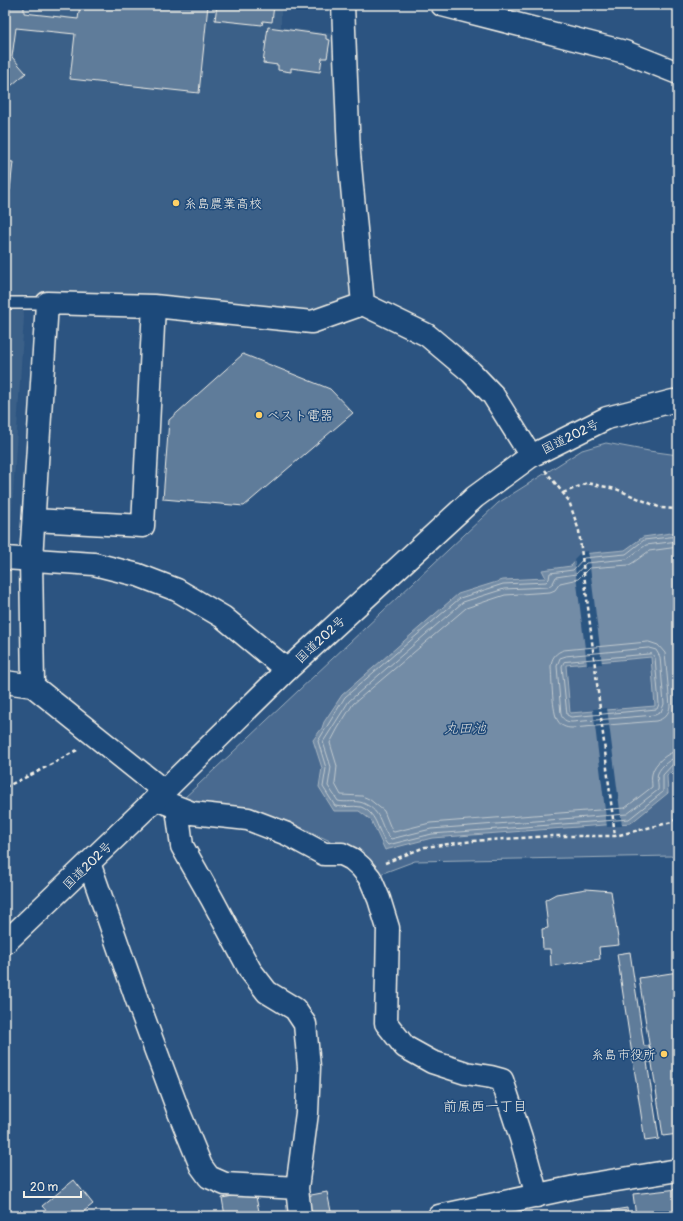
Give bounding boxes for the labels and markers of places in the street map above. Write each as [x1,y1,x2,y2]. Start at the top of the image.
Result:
place label: 糸島農業高校 [184,196,262,212]
marker: 糸島農業高校 [171,198,181,208]
place label: ベスト電器 [267,408,333,424]
marker: ベスト電器 [254,410,264,420]
place label: 糸島市役所 [591,1047,656,1063]
marker: 糸島市役所 [659,1049,669,1059]

